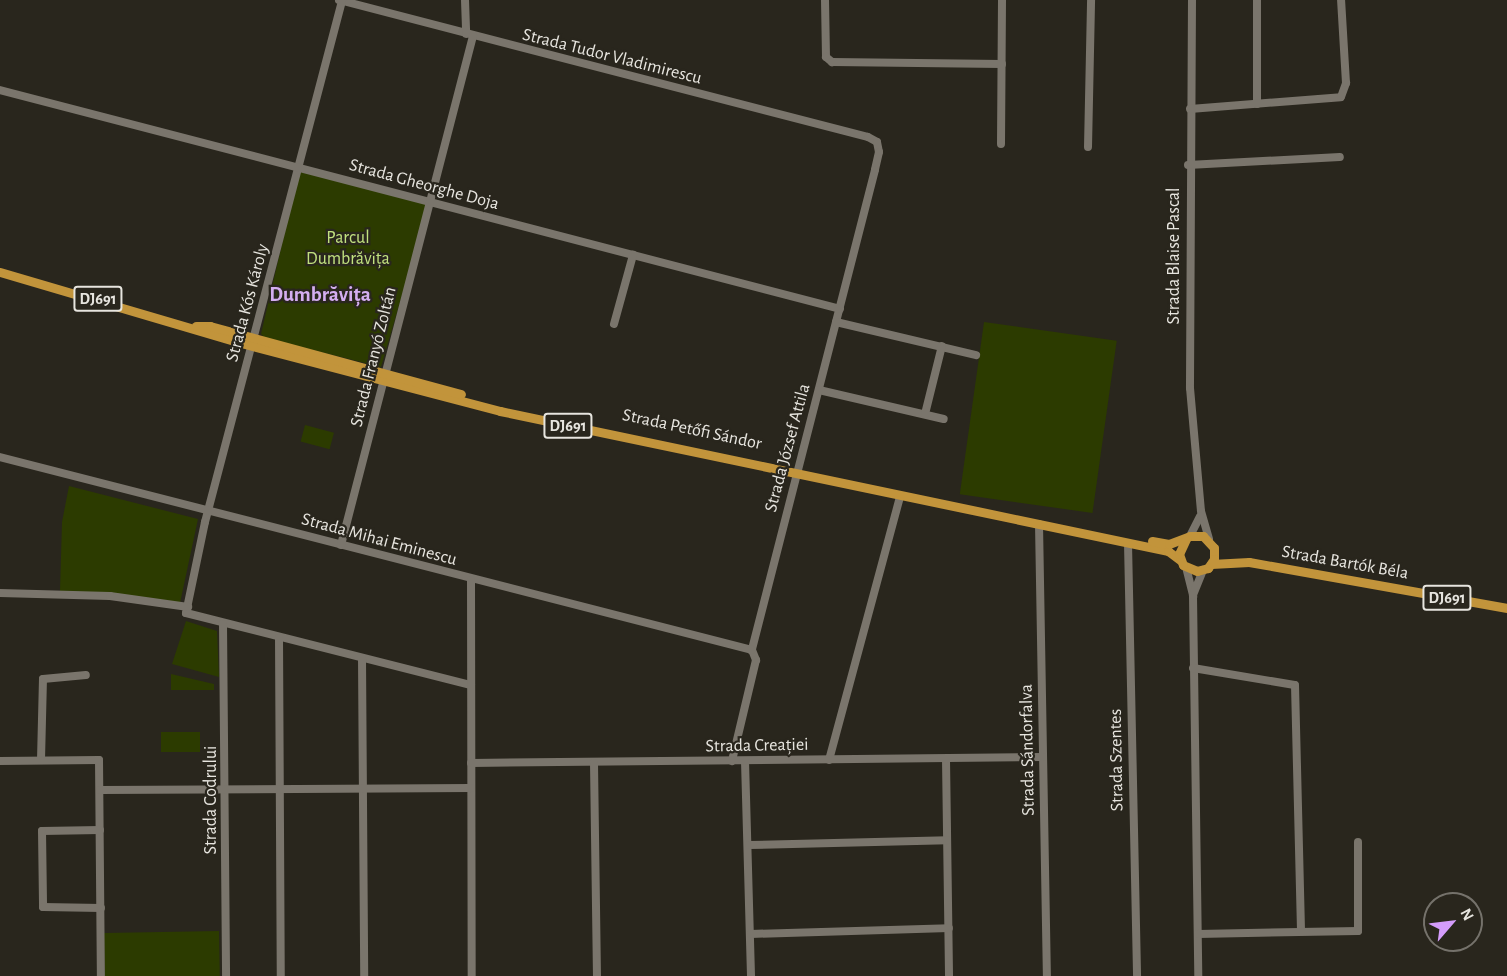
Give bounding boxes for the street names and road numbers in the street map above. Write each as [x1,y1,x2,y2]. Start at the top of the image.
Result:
street label: Strada Tudor Vladimirescu [520,24,704,90]
street label: Strada Gheorghe Doja [347,155,501,215]
street label: Strada Blaise Pascal [1163,188,1185,324]
street label: Strada Kós Károly [222,242,274,364]
street label: Strada Franyó Zoltán [346,285,402,429]
road number: DJ691 [72,286,124,312]
street label: Strada József Attila [760,381,816,515]
street label: Strada Petőfi Sándor [620,405,764,455]
road number: DJ691 [542,413,594,439]
street label: Strada Mihai Eminescu [299,509,459,571]
street label: Strada Bartók Béla [1280,541,1410,585]
road number: DJ691 [1422,585,1472,611]
street label: Strada Sándorfalva [1016,684,1040,816]
street label: Strada Szentes [1105,709,1129,811]
street label: Strada Creației [705,734,809,758]
street label: Strada Codrului [200,746,222,854]

